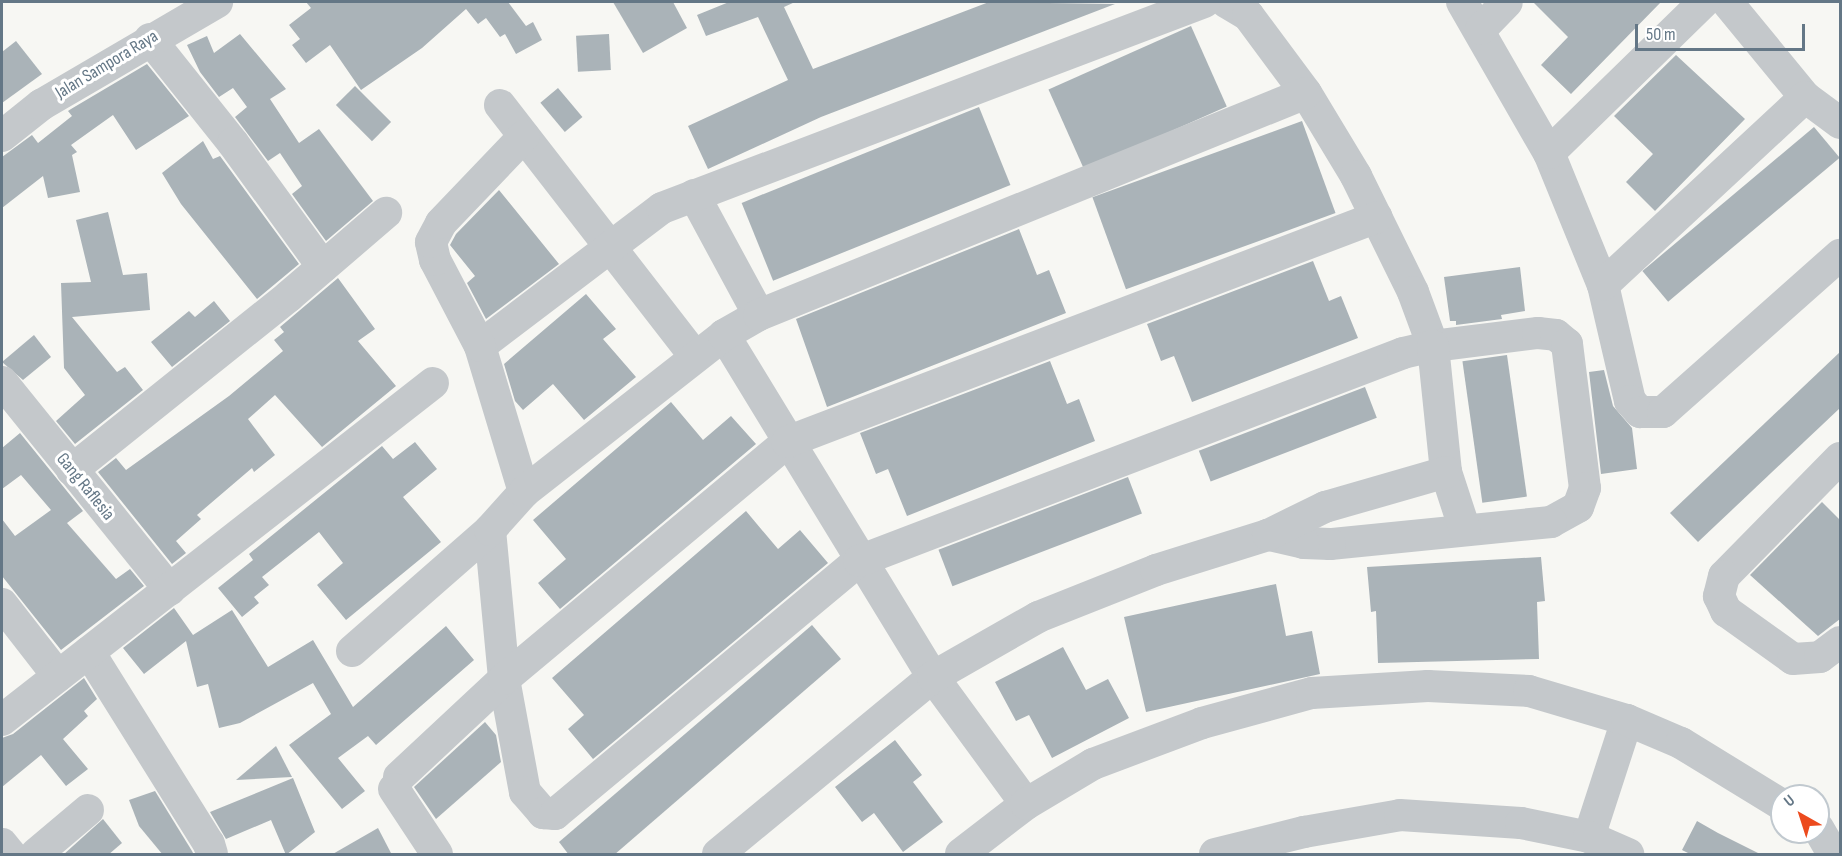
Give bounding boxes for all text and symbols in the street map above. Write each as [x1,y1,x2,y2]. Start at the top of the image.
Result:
scale bar [1638,12,1808,50]
text: 50 m [1646,24,1676,45]
street label: Jalan Sampora Raya [52,26,162,104]
street label: Gang Raflesia [51,449,119,525]
north arrow [1770,784,1830,844]
text: U [1780,791,1799,811]

